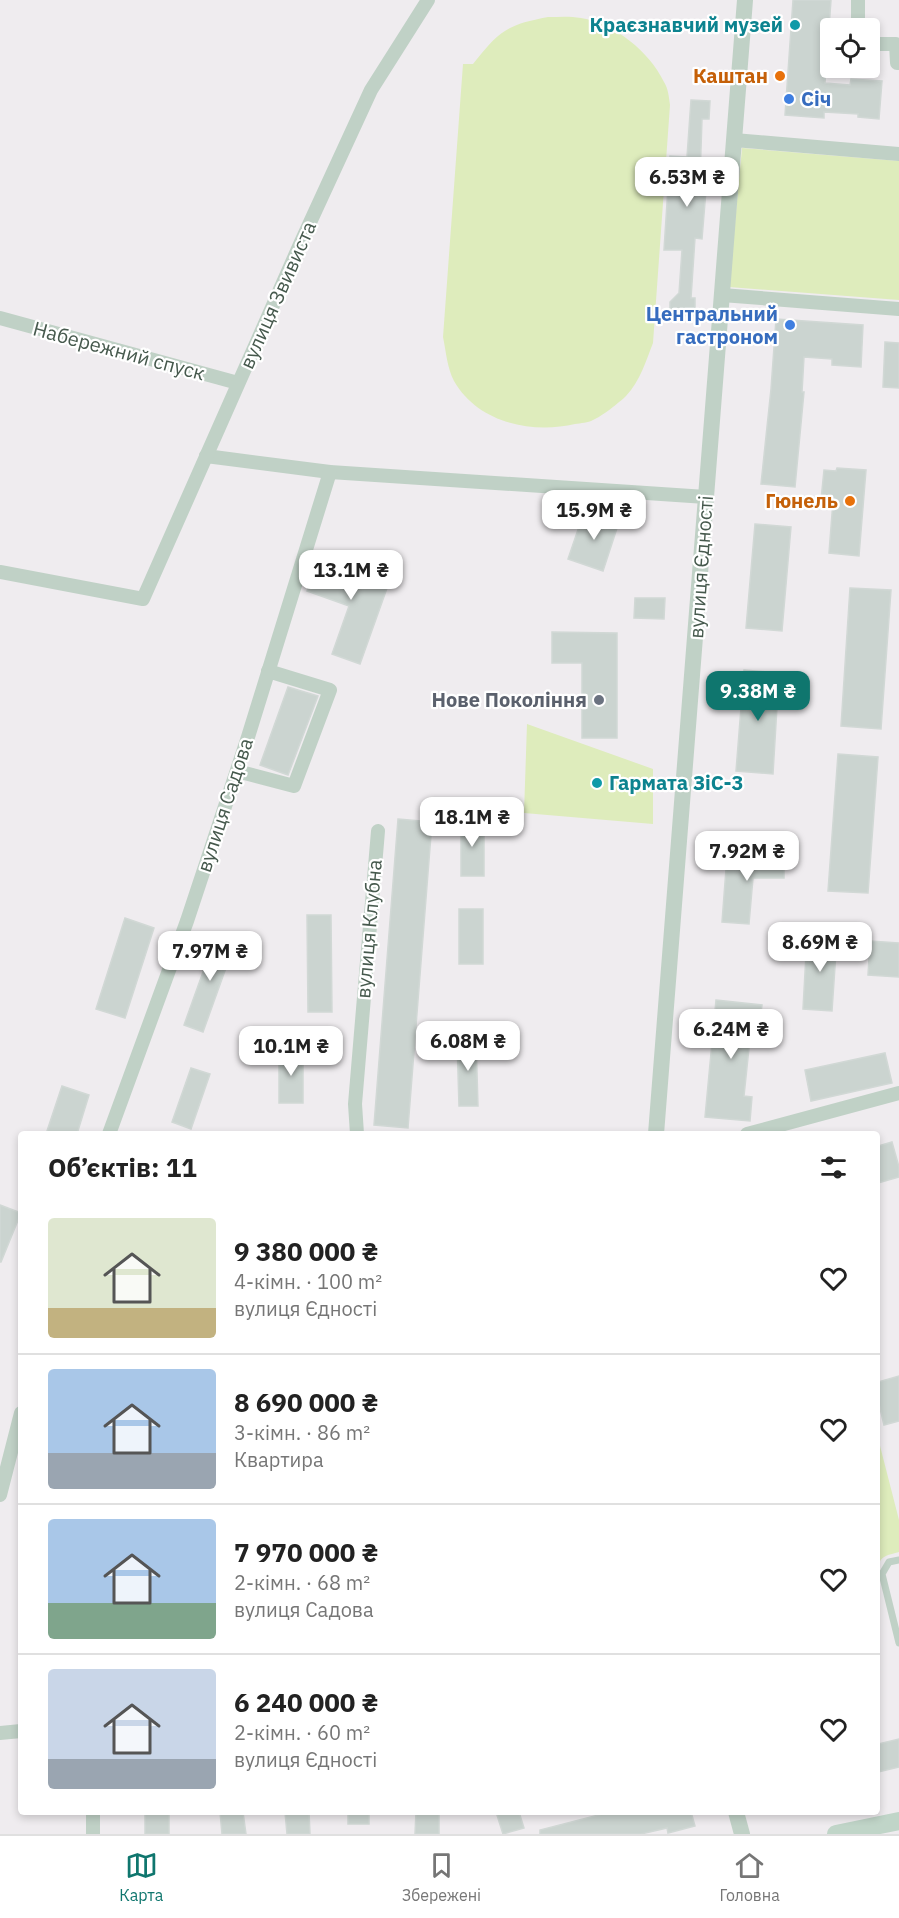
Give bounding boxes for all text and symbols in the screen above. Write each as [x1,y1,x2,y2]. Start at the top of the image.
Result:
place label: Краєзнавчий музей [590,11,783,38]
marker: Краєзнавчий музей [788,18,802,32]
map controls [820,18,880,78]
button: locate [820,18,880,78]
place label: Каштан [693,62,768,89]
marker: Каштан [773,69,787,83]
place label: Січ [801,85,831,112]
marker: Січ [782,92,796,106]
pin: 6.53M ₴ [632,157,742,208]
text: 6.53M ₴ [649,163,725,190]
street label: вулиця Звивиста [233,216,322,373]
place label: Центральний гастроном [646,300,778,350]
street label: Набережний спуск [30,315,208,386]
marker: Центральний гастроном [783,318,797,332]
place label: Гюнель [765,487,838,514]
pin: 15.9M ₴ [539,490,649,541]
marker: Гюнель [843,494,857,508]
street label: вулиця Єдності [682,495,719,639]
text: 15.9M ₴ [556,496,632,523]
pin: 13.1M ₴ [296,550,406,601]
text: 13.1M ₴ [313,556,389,583]
pin: 9.38M ₴ [703,671,813,722]
text: 9.38M ₴ [720,677,796,704]
place label: Нове Покоління [431,686,587,713]
marker: Нове Покоління [592,693,606,707]
street label: вулиця Садова [190,734,259,875]
place label: Гармата ЗіС-3 [609,769,744,796]
marker: Гармата ЗіС-3 [590,776,604,790]
pin: 18.1M ₴ [417,797,527,848]
text: 18.1M ₴ [434,803,510,830]
pin: 7.92M ₴ [692,831,802,882]
text: 7.92M ₴ [709,837,785,864]
street label: вулиця Клубна [349,858,388,1000]
pin: 8.69M ₴ [765,922,875,973]
text: 8.69M ₴ [782,928,858,955]
pin: 7.97M ₴ [155,931,265,982]
text: 7.97M ₴ [172,937,248,964]
pin: 6.24M ₴ [676,1009,786,1060]
text: 6.24M ₴ [693,1015,769,1042]
pin: 6.08M ₴ [413,1021,523,1072]
pin: 10.1M ₴ [236,1026,346,1077]
text: 6.08M ₴ [430,1027,506,1054]
text: 10.1M ₴ [253,1032,329,1059]
text: Об’єктів: 11 [48,1150,197,1184]
icon: filters [817,1151,850,1184]
text: 9 380 000 ₴ [234,1234,378,1268]
icon: home [96,1242,168,1314]
icon: heart [817,1262,850,1295]
text: 4-кімн. · 100 m² [234,1268,382,1295]
text: вулиця Єдності [234,1295,377,1322]
text: 8 690 000 ₴ [234,1385,378,1419]
icon: home [96,1393,168,1465]
icon: heart [817,1413,850,1446]
text: 3-кімн. · 86 m² [234,1419,370,1446]
text: Квартира [234,1446,324,1473]
text: 7 970 000 ₴ [234,1535,378,1569]
icon: home [96,1543,168,1615]
icon: heart [817,1563,850,1596]
text: 2-кімн. · 68 m² [234,1569,370,1596]
text: вулиця Садова [234,1596,374,1623]
text: 6 240 000 ₴ [234,1685,378,1719]
icon: home [96,1693,168,1765]
icon: heart [817,1713,850,1746]
text: 2-кімн. · 60 m² [234,1719,370,1746]
text: вулиця Єдності [234,1746,377,1773]
tab: Карта [119,1849,163,1905]
tab: Збережені [402,1849,481,1905]
tab: Головна [720,1849,780,1905]

